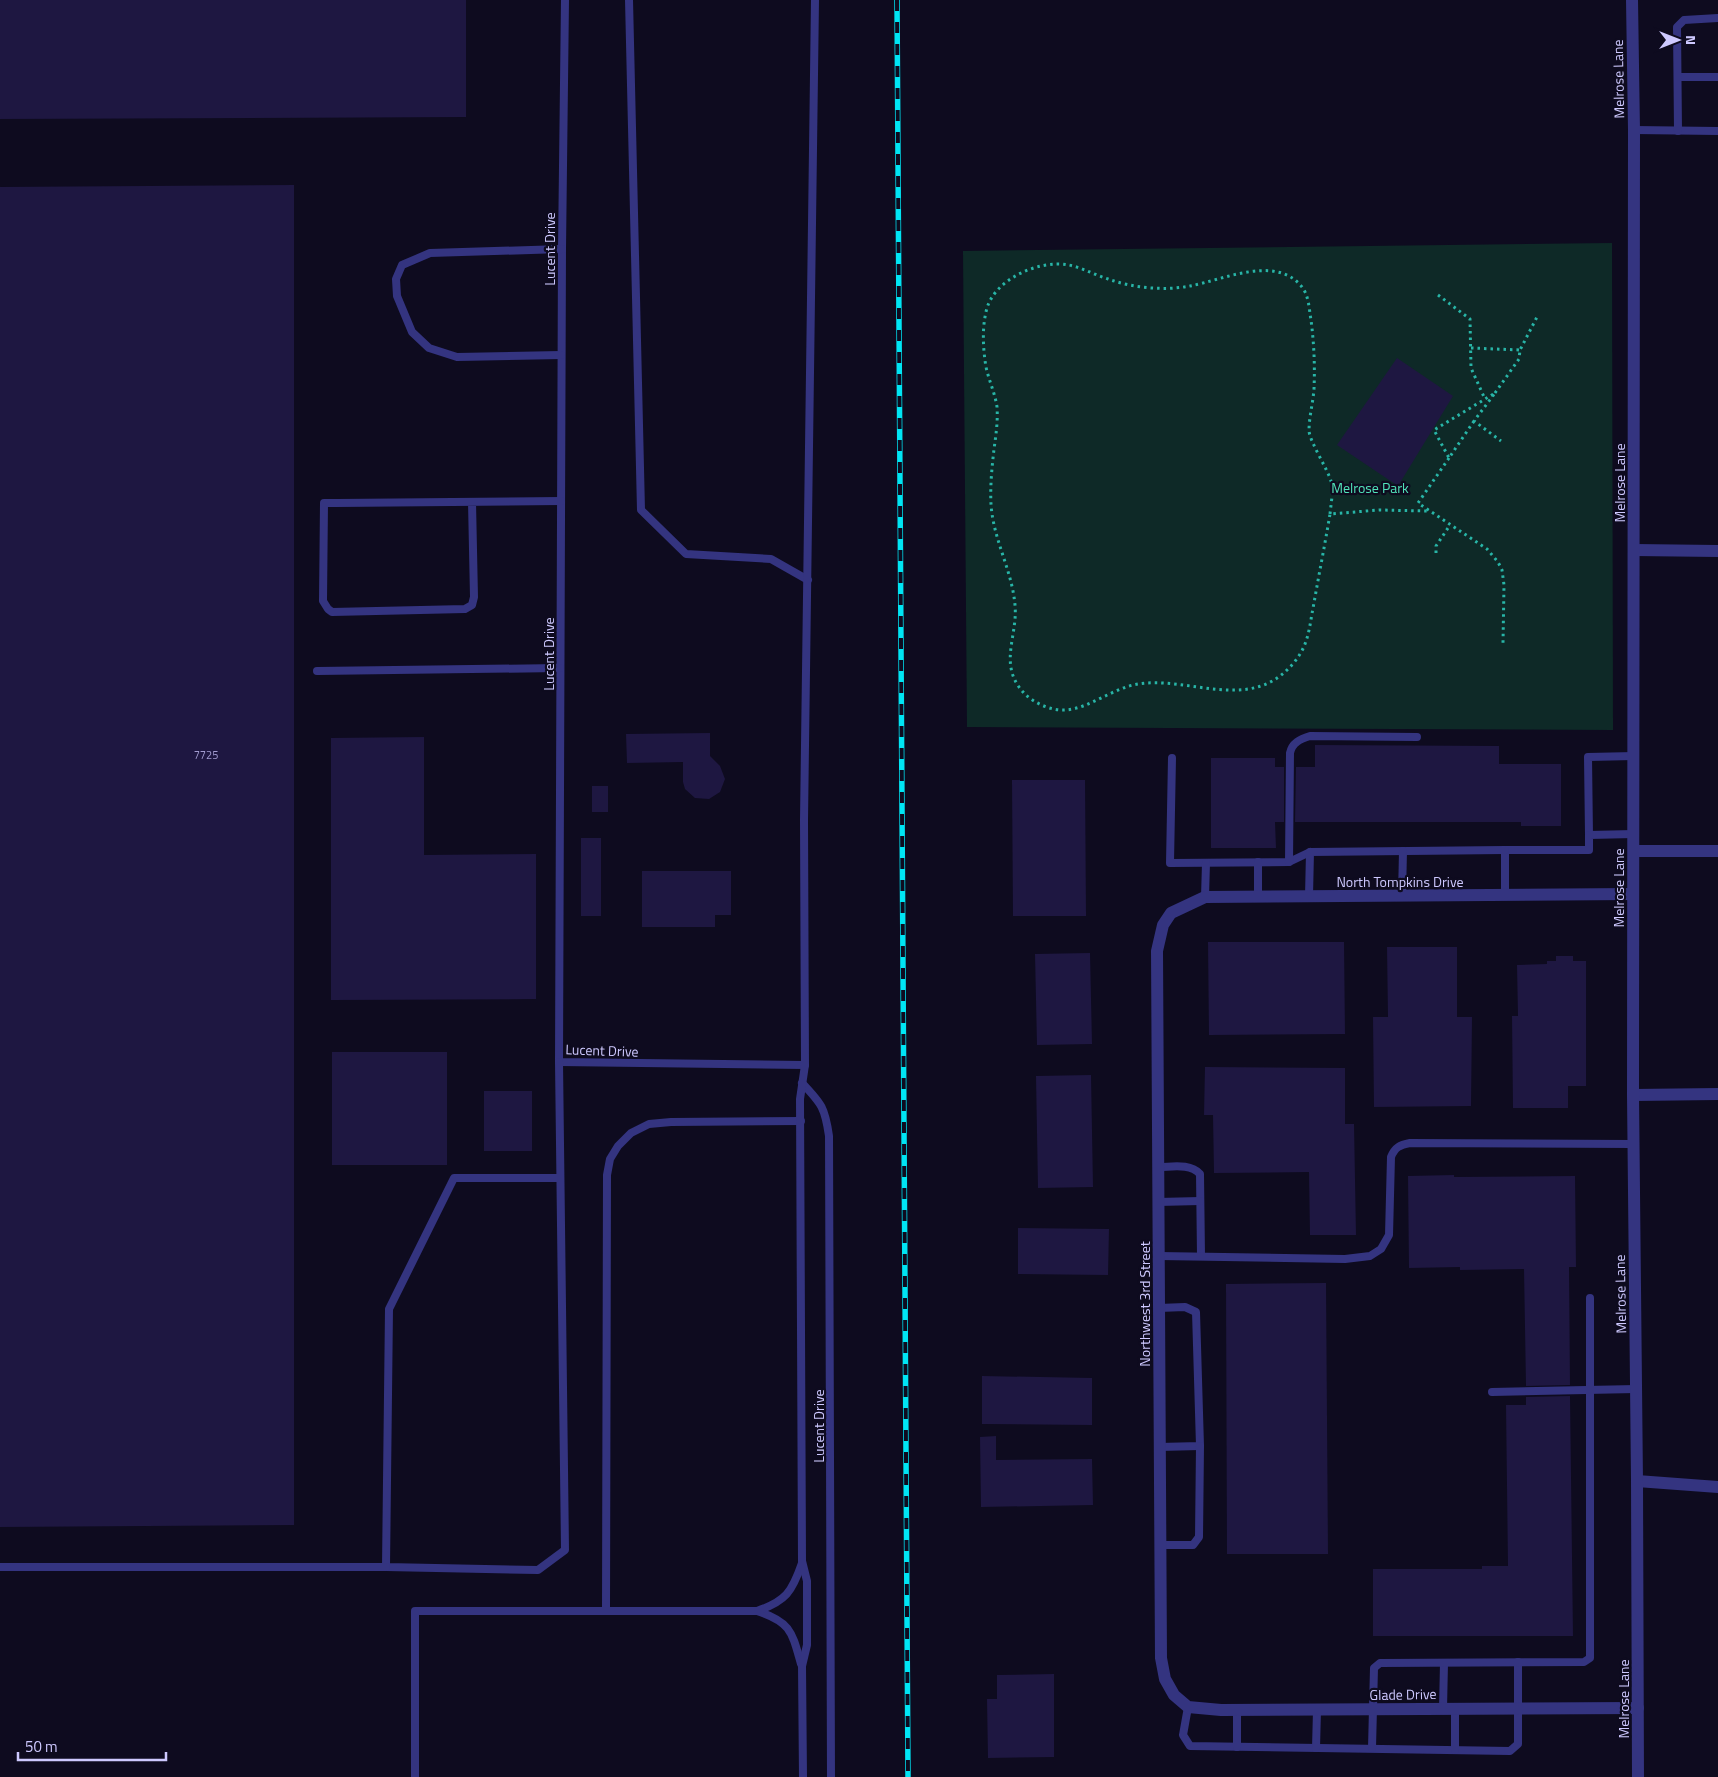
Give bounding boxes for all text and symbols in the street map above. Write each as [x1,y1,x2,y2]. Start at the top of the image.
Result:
north arrow [1653,15,1703,65]
text: N [1681,35,1702,45]
street label: Melrose Lane [1607,39,1629,119]
street label: Lucent Drive [539,212,560,286]
street label: Melrose Lane [1609,443,1630,523]
park label: Melrose Park [1331,477,1409,498]
street label: Lucent Drive [538,617,559,691]
house number: 7725 [194,747,218,763]
street label: Melrose Lane [1608,848,1629,928]
street label: North Tompkins Drive [1336,871,1464,892]
street label: Lucent Drive [565,1038,639,1062]
street label: Northwest 3rd Street [1134,1241,1155,1367]
street label: Melrose Lane [1609,1254,1631,1334]
street label: Lucent Drive [808,1389,829,1463]
street label: Melrose Lane [1613,1659,1634,1739]
street label: Glade Drive [1369,1683,1437,1705]
scale bar [18,1730,165,1762]
text: 50 m [25,1735,58,1758]

